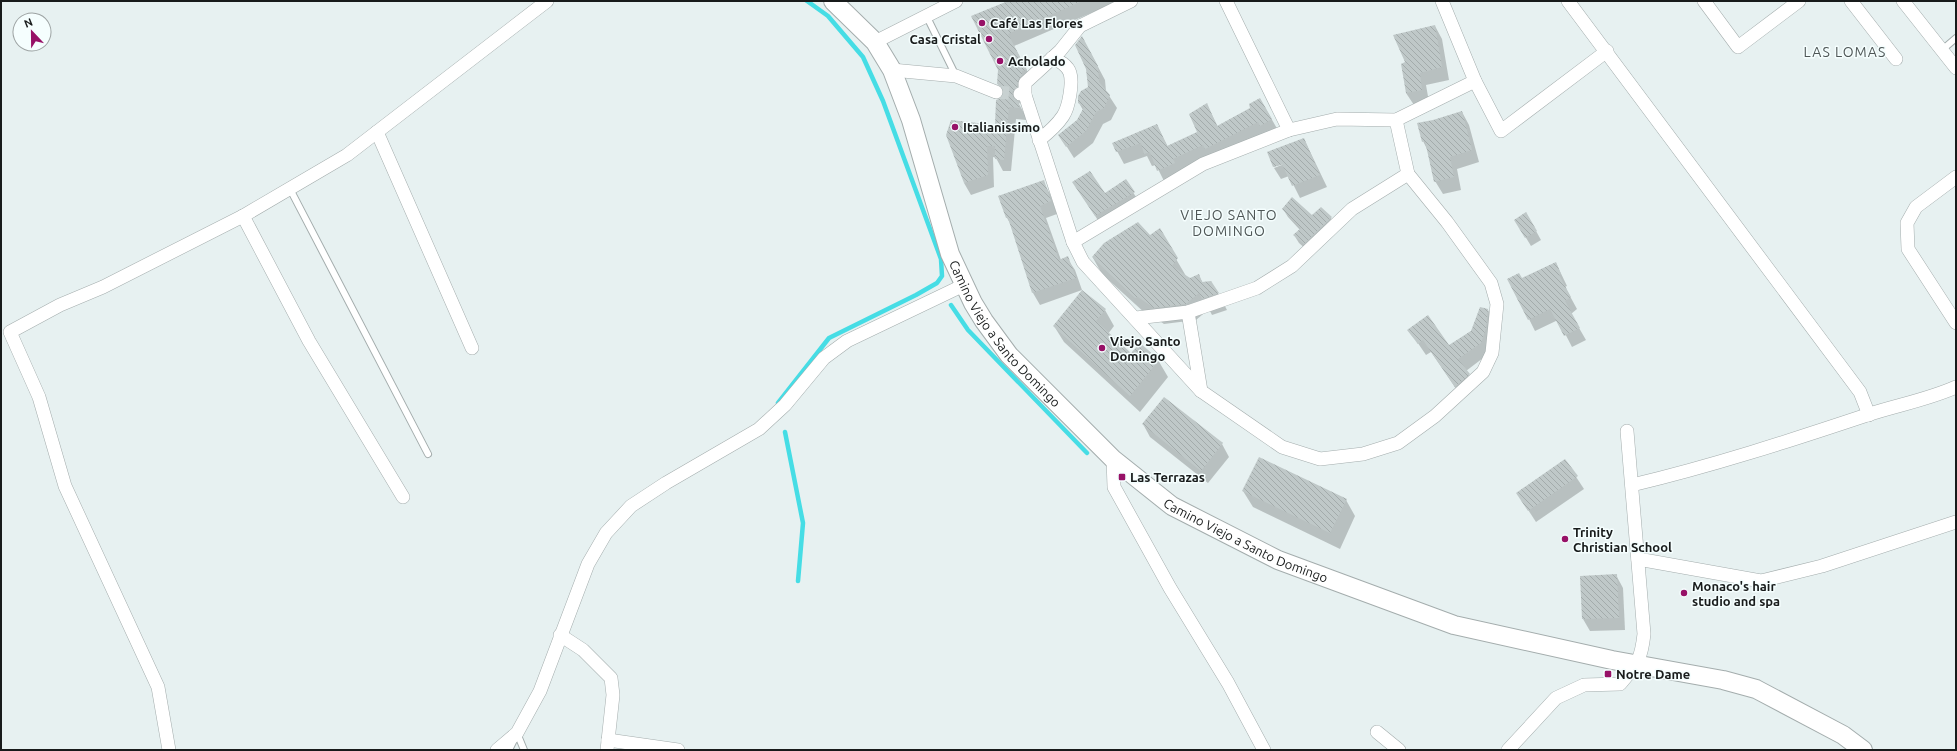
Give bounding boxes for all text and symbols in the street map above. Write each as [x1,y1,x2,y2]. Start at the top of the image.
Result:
north arrow [12,12,52,52]
text: N [22,16,34,30]
place label: Café Las Flores [990,16,1083,30]
marker: Café Las Flores [977,18,987,28]
place label: Casa Cristal [909,32,981,46]
marker: Casa Cristal [984,34,994,44]
district label: LAS LOMAS [1804,44,1886,60]
place label: Acholado [1008,54,1066,68]
marker: Acholado [995,56,1005,66]
place label: Italianissimo [963,120,1040,134]
marker: Italianissimo [950,122,960,132]
district label: VIEJO SANTO DOMINGO [1180,207,1278,239]
street label: Camino Viejo a Santo Domingo [947,258,1063,409]
place label: Viejo Santo Domingo [1110,334,1181,363]
marker: Viejo Santo Domingo [1097,343,1107,353]
place label: Las Terrazas [1130,470,1205,484]
marker: Las Terrazas [1117,472,1127,482]
street label: Camino Viejo a Santo Domingo [1161,495,1330,585]
place label: Trinity Christian School [1573,525,1672,554]
marker: Trinity Christian School [1560,534,1570,544]
place label: Monaco's hair studio and spa [1692,579,1780,608]
marker: Monaco's hair studio and spa [1679,588,1689,598]
place label: Notre Dame [1616,667,1690,681]
marker: Notre Dame [1603,669,1613,679]

